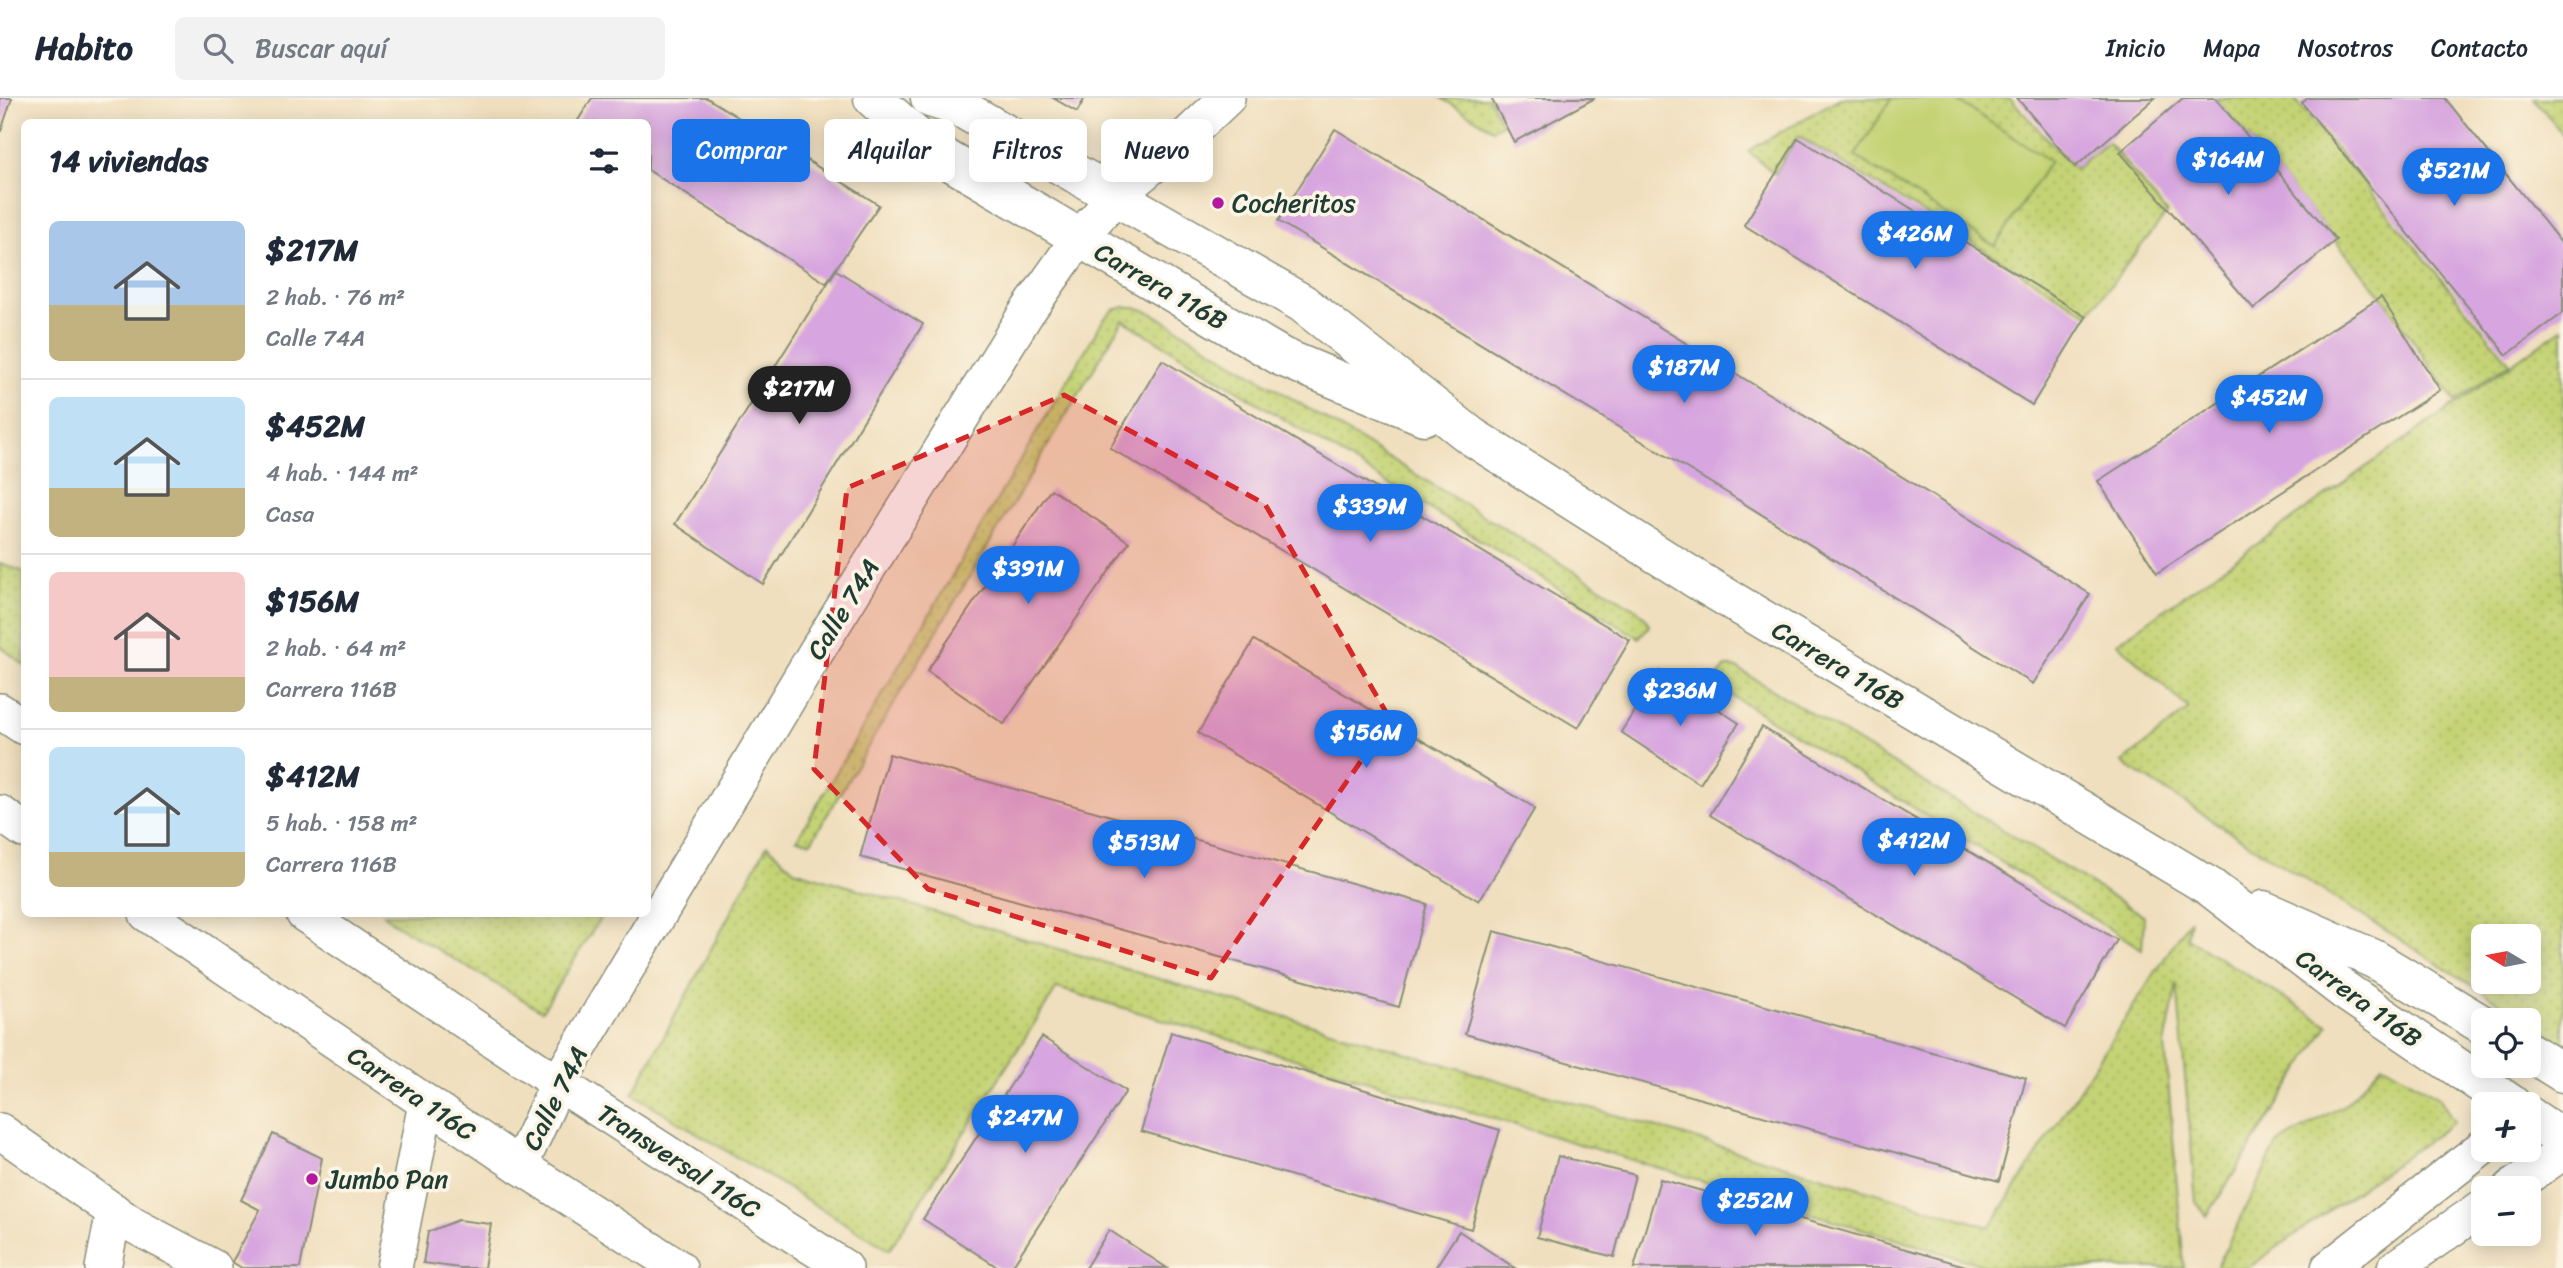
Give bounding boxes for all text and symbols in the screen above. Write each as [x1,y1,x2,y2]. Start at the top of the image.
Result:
search box [175,17,665,80]
text: Habito [35,19,133,77]
text: Buscar aquí [255,25,388,71]
text: Inicio [2106,27,2165,69]
text: Mapa [2203,27,2260,69]
text: Nosotros [2298,27,2393,69]
text: Contacto [2431,27,2528,69]
icon: search [199,29,237,67]
chip: Comprar [672,119,810,182]
chip: Alquilar [824,119,955,182]
chip: Filtros [969,119,1087,182]
chip: Nuevo [1101,119,1213,182]
text: 14 viviendas [49,134,208,188]
pin: $164M [2179,138,2277,197]
text: $164M [2192,139,2264,180]
icon: filters [585,142,623,180]
pin: $521M [2405,148,2503,208]
text: $521M [2418,150,2490,191]
place label: Cocheritos [1232,180,1356,226]
marker: Cocheritos [1210,195,1226,211]
pin: $426M [1866,212,1964,271]
text: $426M [1878,213,1952,254]
text: $217M [266,223,358,277]
street label: Carrera 116B [1085,229,1237,343]
icon: home [105,249,189,333]
text: 2 hab. · 76 m² [266,277,405,318]
text: Calle 74A [266,318,365,359]
pin: $187M [1635,345,1733,405]
text: $187M [1648,347,1720,388]
pin: $217M [750,366,848,426]
text: $217M [764,368,834,409]
pin: $452M [2220,376,2318,435]
text: $452M [2231,377,2307,418]
text: $452M [266,399,365,453]
icon: home [105,425,189,509]
text: 4 hab. · 144 m² [266,453,419,494]
pin: $339M [1321,484,1419,544]
text: $339M [1333,486,1407,527]
text: Casa [266,494,314,535]
pin: $391M [979,546,1077,606]
text: $391M [993,548,1063,589]
street label: Calle 74A [794,549,892,669]
text: $156M [266,574,359,628]
icon: home [105,600,189,684]
street label: Carrera 116B [1763,607,1913,723]
text: 2 hab. · 64 m² [266,628,406,669]
pin: $236M [1631,668,1729,728]
text: Carrera 116B [266,669,397,710]
text: $236M [1643,670,1717,711]
pin: $156M [1317,710,1415,770]
text: $156M [1330,712,1402,753]
text: $412M [266,749,360,803]
icon: home [105,775,189,859]
text: 5 hab. · 158 m² [266,803,417,844]
pin: $412M [1865,818,1963,878]
pin: $513M [1095,820,1193,880]
text: $412M [1878,820,1950,861]
text: $513M [1109,822,1179,863]
text: Carrera 116B [266,844,397,885]
north arrow [2471,924,2541,994]
map controls [2471,924,2541,1246]
street label: Carrera 116B [2286,936,2432,1060]
button: locate [2471,1008,2541,1078]
street label: Carrera 116C [338,1033,486,1153]
street label: Calle 74A [509,1037,601,1159]
street label: Transversal 116C [588,1091,770,1231]
button: + [2471,1092,2541,1162]
pin: $247M [976,1096,1074,1155]
text: $247M [987,1097,1063,1138]
place label: Jumbo Pan [325,1156,448,1202]
marker: Jumbo Pan [304,1171,320,1187]
button: − [2471,1176,2541,1246]
pin: $252M [1706,1178,1804,1238]
text: $252M [1718,1180,1792,1221]

